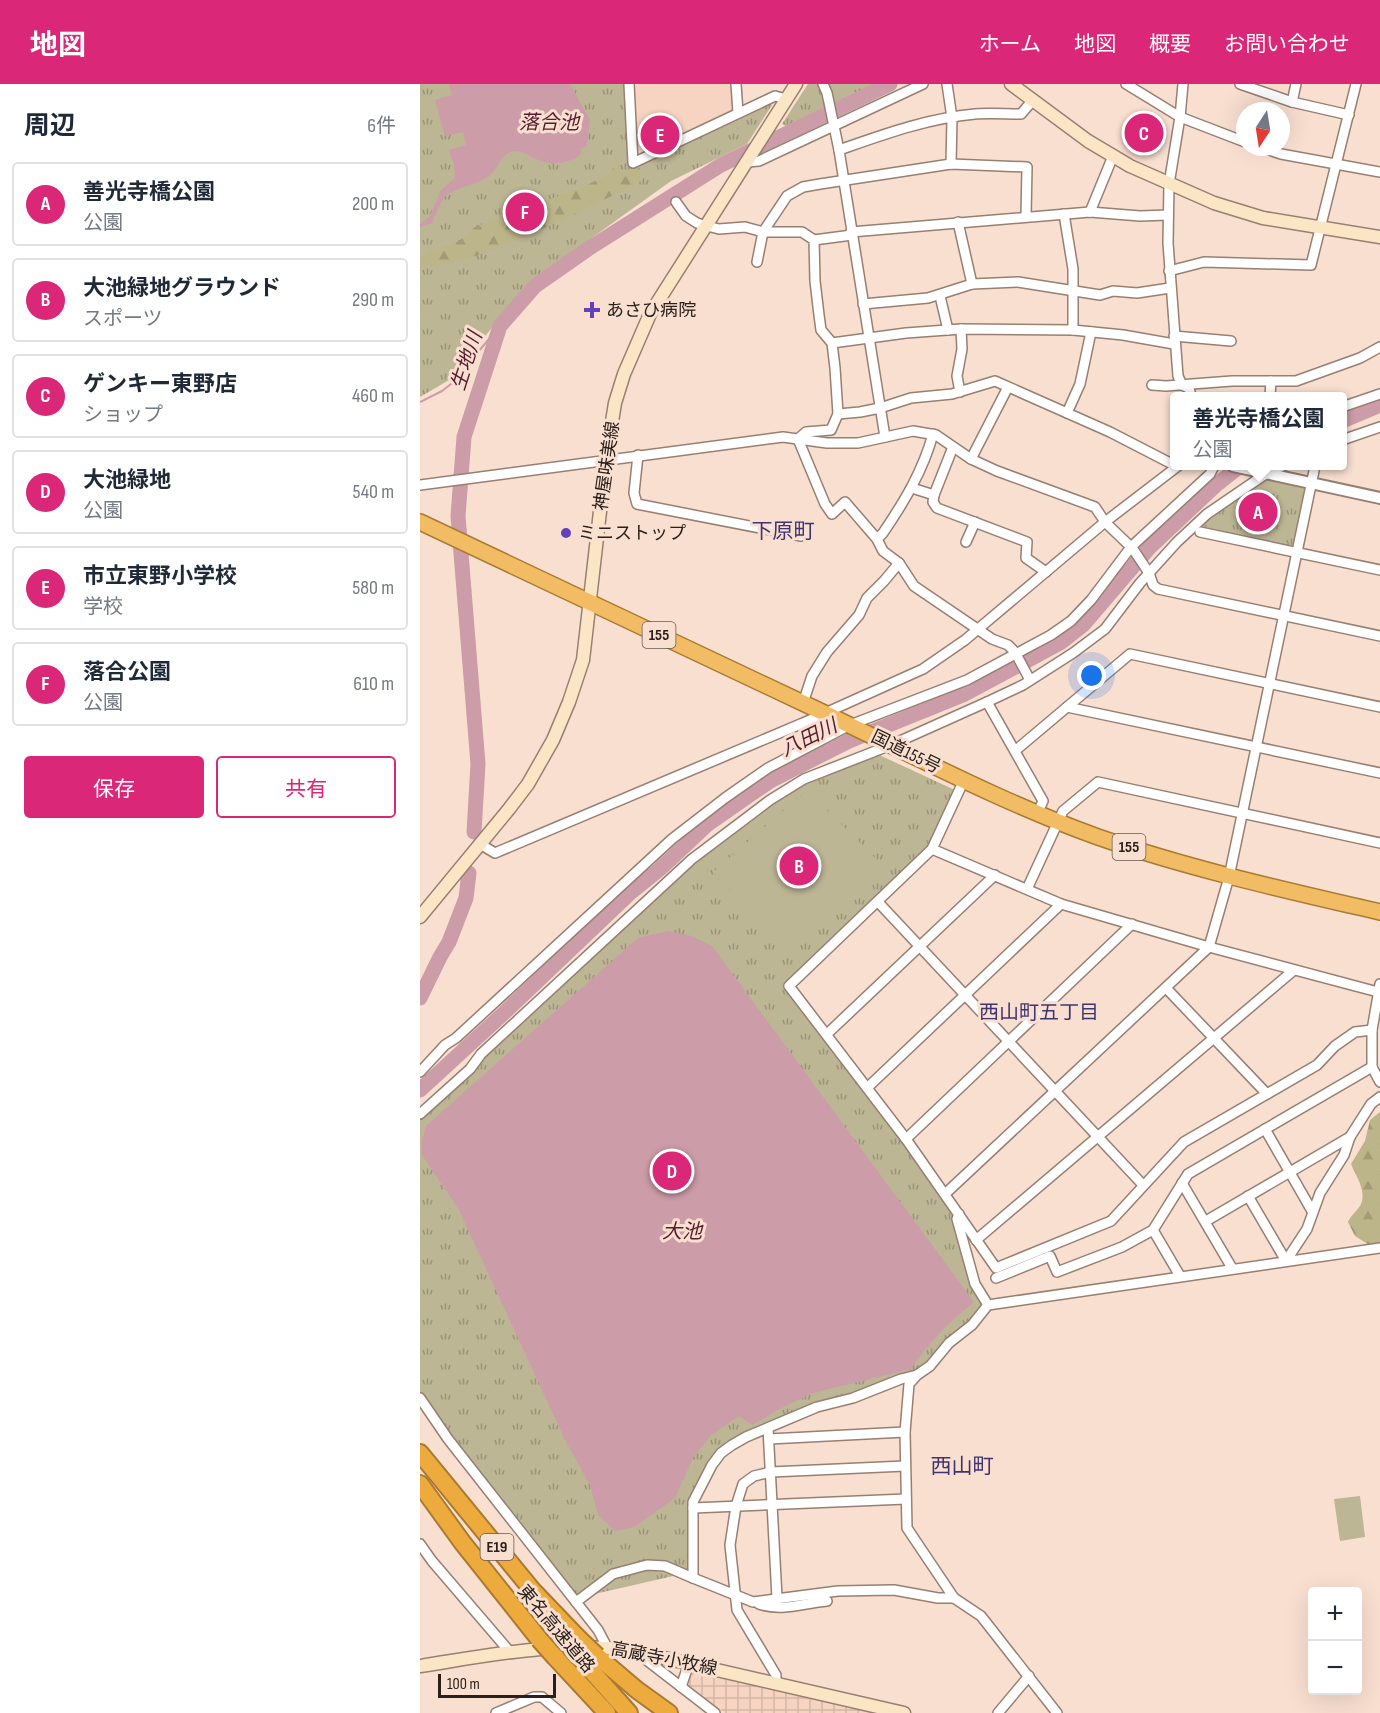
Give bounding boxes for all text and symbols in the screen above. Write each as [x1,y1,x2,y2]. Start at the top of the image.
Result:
text: 地図 [30,29,86,62]
text: ホーム [979,32,1041,57]
text: 地図 [1074,32,1116,57]
text: 概要 [1149,32,1191,57]
text: お問い合わせ [1224,32,1350,57]
north arrow [1236,102,1290,156]
pin: C [1124,110,1164,156]
text: 周辺 [24,111,76,142]
water label: 落合池 [519,111,581,135]
pin: E [640,112,680,158]
text: 6件 [367,114,396,138]
text: 善光寺橋公園 [83,179,215,206]
pin: F [506,190,544,234]
text: A [41,192,50,216]
text: 200 m [352,192,394,216]
text: 公園 [83,211,123,235]
text: 大池緑地グラウンド [83,275,281,302]
text: B [41,288,50,312]
text: 290 m [352,288,394,312]
place label: あさひ病院 [606,300,696,321]
marker: あさひ病院 [583,301,601,319]
text: スポーツ [83,307,163,331]
water label: 生地川 [446,327,488,393]
text: ゲンキー東野店 [83,371,237,398]
text: C [40,384,51,408]
text: 460 m [352,384,394,408]
popup [1170,392,1347,470]
text: ショップ [83,403,163,427]
text: 善光寺橋公園 [1192,406,1325,433]
street label: 神屋味美線 [590,420,624,512]
text: 公園 [1192,438,1232,462]
text: 大池緑地 [83,467,171,494]
text: D [40,480,51,504]
text: 540 m [353,480,394,504]
pin: A [1238,490,1278,534]
text: 公園 [83,499,123,523]
district label: 下原町 [752,519,815,544]
place label: ミニストップ [578,523,686,544]
marker: ミニストップ [559,526,573,540]
text: 市立東野小学校 [83,563,237,590]
text: E [41,576,50,600]
text: 580 m [352,576,394,600]
text: 学校 [83,595,123,619]
road number: 155 [642,622,676,648]
text: 落合公園 [83,659,171,686]
your location [1077,661,1106,690]
text: F [41,672,50,696]
text: 610 m [353,672,394,696]
text: 公園 [83,691,123,715]
water label: 八田川 [777,713,843,762]
street label: 国道155号 [868,726,944,778]
button: 保存 [24,756,204,818]
button: 共有 [216,756,396,818]
road number: 155 [1112,834,1146,860]
pin: B [780,844,818,888]
district label: 西山町五丁目 [979,1001,1099,1025]
pin: D [652,1148,692,1194]
water label: 大池 [662,1220,704,1244]
district label: 西山町 [931,1454,994,1479]
road number: E19 [480,1534,514,1560]
street label: 東名高速道路 [513,1581,599,1677]
map controls [1308,1587,1362,1695]
button: + [1308,1587,1362,1641]
street label: 高蔵寺小牧線 [609,1638,719,1680]
button: − [1308,1641,1362,1695]
scale bar [438,1671,556,1698]
text: 100 m [447,1675,480,1694]

